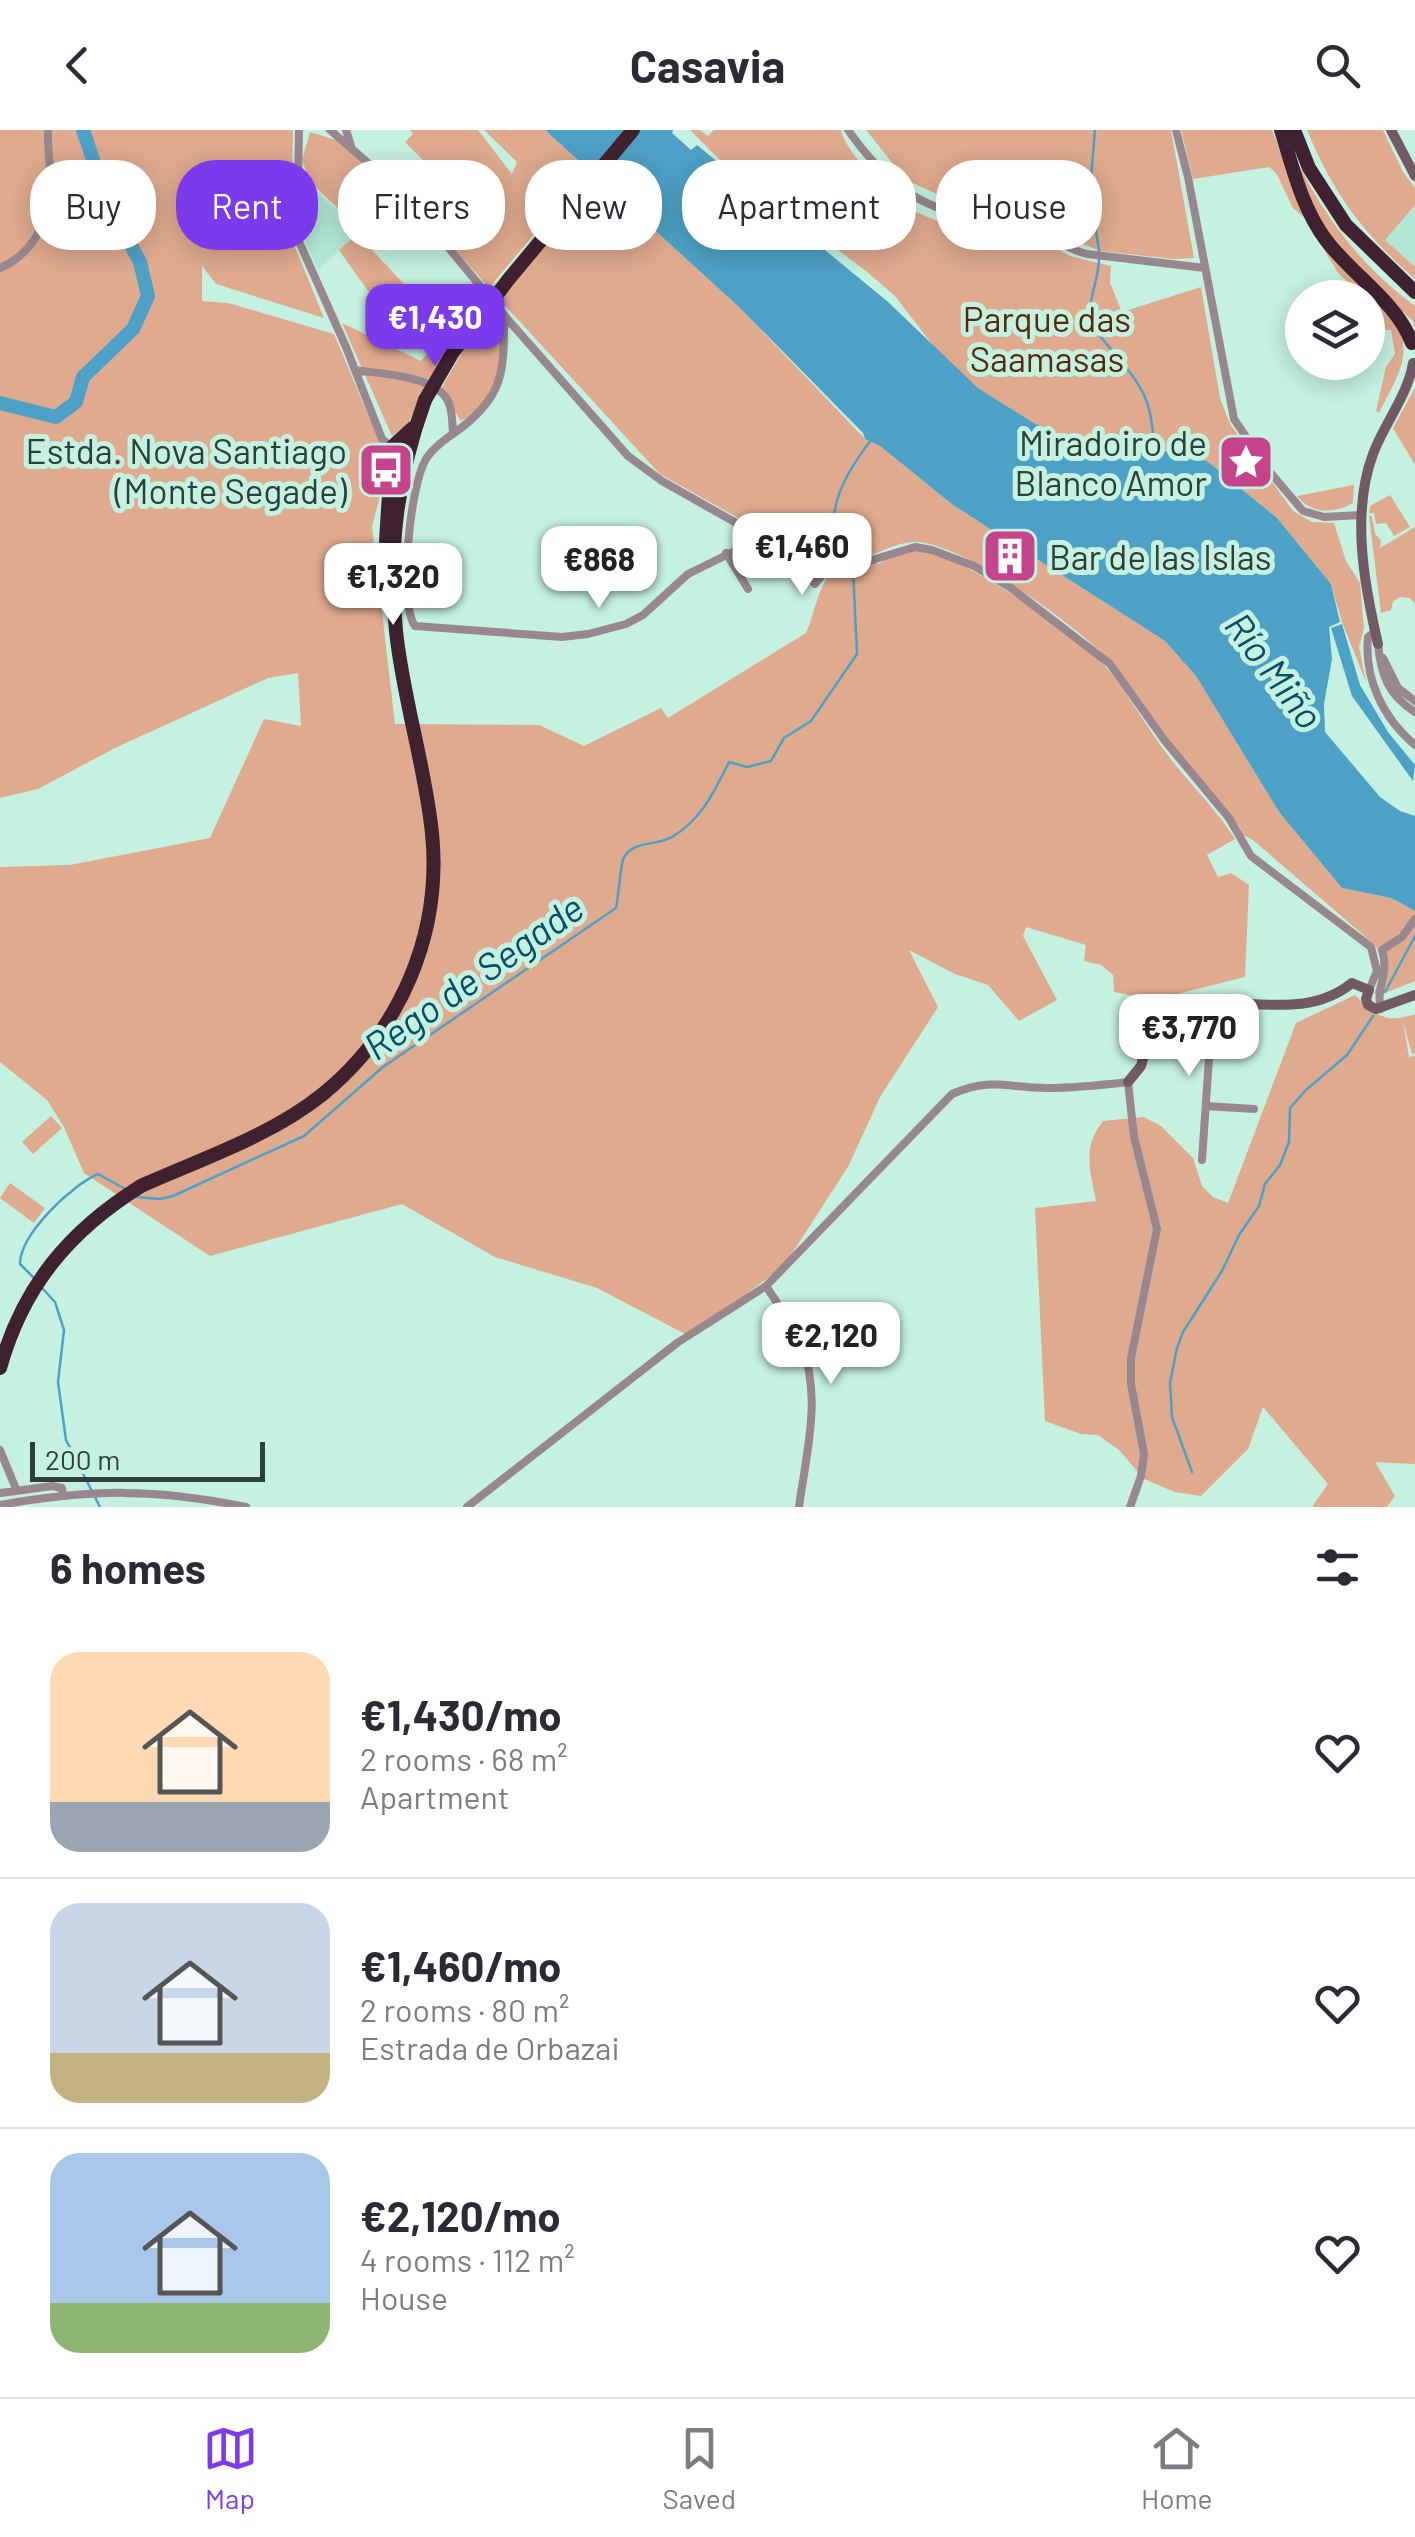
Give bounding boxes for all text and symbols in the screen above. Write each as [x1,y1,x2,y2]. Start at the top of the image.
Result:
icon: back [50,38,105,93]
text: Casavia [630,38,785,92]
icon: search [1310,38,1365,93]
chip: Buy [30,160,156,250]
chip: Rent [176,160,318,250]
chip: Filters [338,160,505,250]
chip: New [525,160,662,250]
chip: Apartment [682,160,916,250]
chip: House [936,160,1102,250]
map controls [1285,280,1385,380]
button: layers [1285,280,1385,380]
pin: €1,430 [354,284,516,369]
text: €1,430 [388,297,482,335]
park label: Parque das Saamasas [963,297,1131,379]
place label: Miradoiro de Blanco Amor [1015,421,1207,503]
place label: Estda. Nova Santiago (Monte Segade) [25,429,348,511]
place icon: Miradoiro de Blanco Amor [1216,432,1276,492]
bus stop icon: Estda. Nova Santiago (Monte Segade) [356,440,416,500]
pin: €1,460 [721,513,883,598]
pin: €868 [540,526,658,611]
text: €1,460 [755,526,849,564]
building icon: Bar de las Islas [980,526,1040,586]
place label: Bar de las Islas [1049,535,1272,577]
text: €868 [563,539,635,577]
pin: €1,320 [312,543,474,628]
text: €1,320 [346,556,440,594]
water label: Río Miño [1216,603,1334,737]
water label: Rego de Segade [354,883,592,1069]
pin: €3,770 [1108,994,1270,1079]
text: €3,770 [1141,1007,1237,1045]
pin: €2,120 [750,1302,912,1387]
text: €2,120 [784,1315,878,1353]
scale bar [30,1437,265,1482]
text: 200 m [45,1442,120,1476]
icon: filters [1310,1540,1365,1595]
text: 6 homes [50,1542,206,1592]
text: €1,430/mo [360,1689,562,1739]
icon: home [130,1692,250,1812]
icon: heart [1310,1725,1365,1780]
text: 2 rooms · 68 m² [360,1739,568,1777]
text: Apartment [360,1777,509,1815]
text: €1,460/mo [360,1940,562,1990]
icon: home [130,1943,250,2063]
icon: heart [1310,1976,1365,2031]
text: 2 rooms · 80 m² [360,1990,569,2028]
text: Estrada de Orbazai [360,2028,620,2066]
text: €2,120/mo [360,2190,561,2240]
icon: home [130,2193,250,2313]
icon: heart [1310,2226,1365,2281]
text: 4 rooms · 112 m² [360,2240,575,2278]
text: House [360,2278,448,2316]
tab: Map [203,2421,258,2515]
tab: Saved [663,2421,736,2515]
tab: Home [1141,2421,1212,2515]

